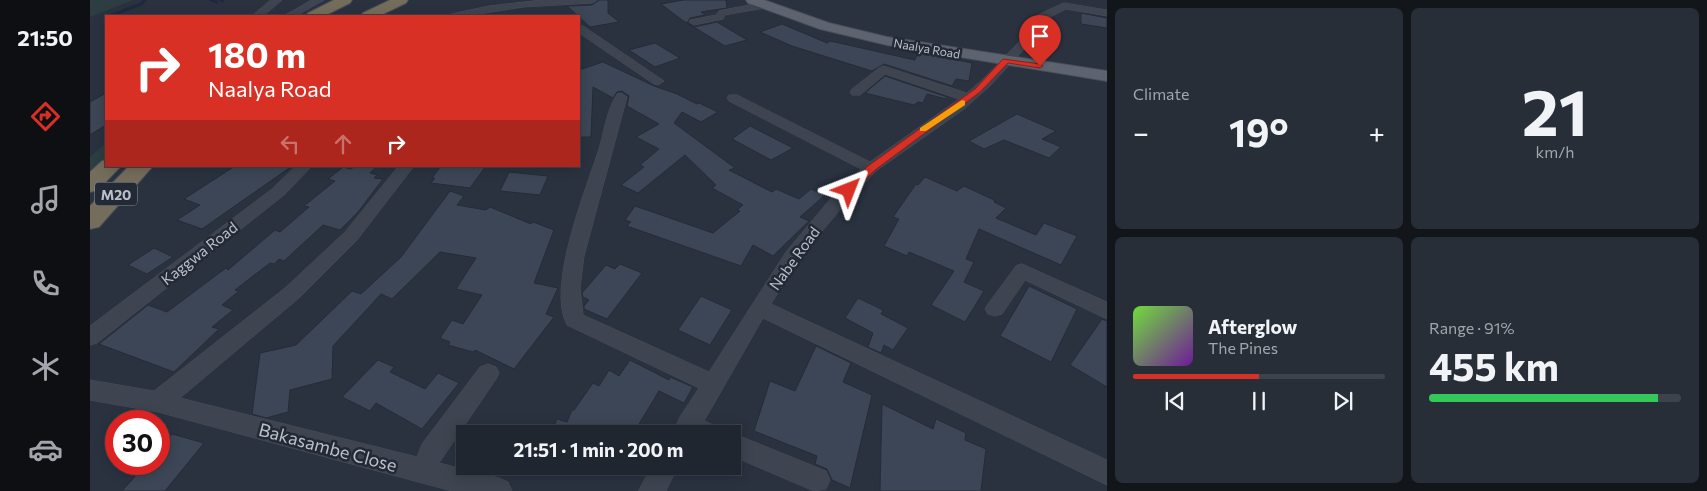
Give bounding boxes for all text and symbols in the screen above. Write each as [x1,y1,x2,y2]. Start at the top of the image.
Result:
pin [1019,15,1061,66]
icon: arrive [1026,22,1054,50]
text: 21:50 [17,24,73,51]
text: 180 m [208,32,306,75]
icon: right [125,35,190,100]
street label: Naalya Road [893,35,961,61]
text: 21 [1522,70,1588,149]
text: Naalya Road [208,75,331,102]
text: Climate [1133,84,1189,103]
icon: directions [28,99,63,134]
text: 19° [1229,108,1289,155]
text: − [1133,115,1149,149]
text: + [1369,115,1385,149]
icon: left [276,130,304,158]
icon: ahead [329,130,357,158]
icon: right [382,130,410,158]
text: km/h [1536,142,1574,161]
position arrow [822,163,874,215]
icon: music [28,182,63,217]
road number: M20 [95,182,137,205]
street label: Kaggwa Road [157,218,241,288]
street label: Nabe Road [765,223,823,293]
icon: phone [28,266,63,301]
text: Afterglow [1208,315,1297,338]
text: Range · 91% [1429,318,1515,337]
text: The Pines [1208,338,1278,357]
text: 455 km [1429,342,1559,389]
icon: climate [28,349,63,384]
icon: previous [1161,387,1189,415]
icon: pause [1245,387,1273,415]
icon: next [1329,387,1357,415]
speed limit sign: 30 [105,410,170,475]
street label: Bakasambe Close [256,418,400,476]
icon: car [28,432,63,467]
text: 21:51 · 1 min · 200 m [514,438,683,461]

